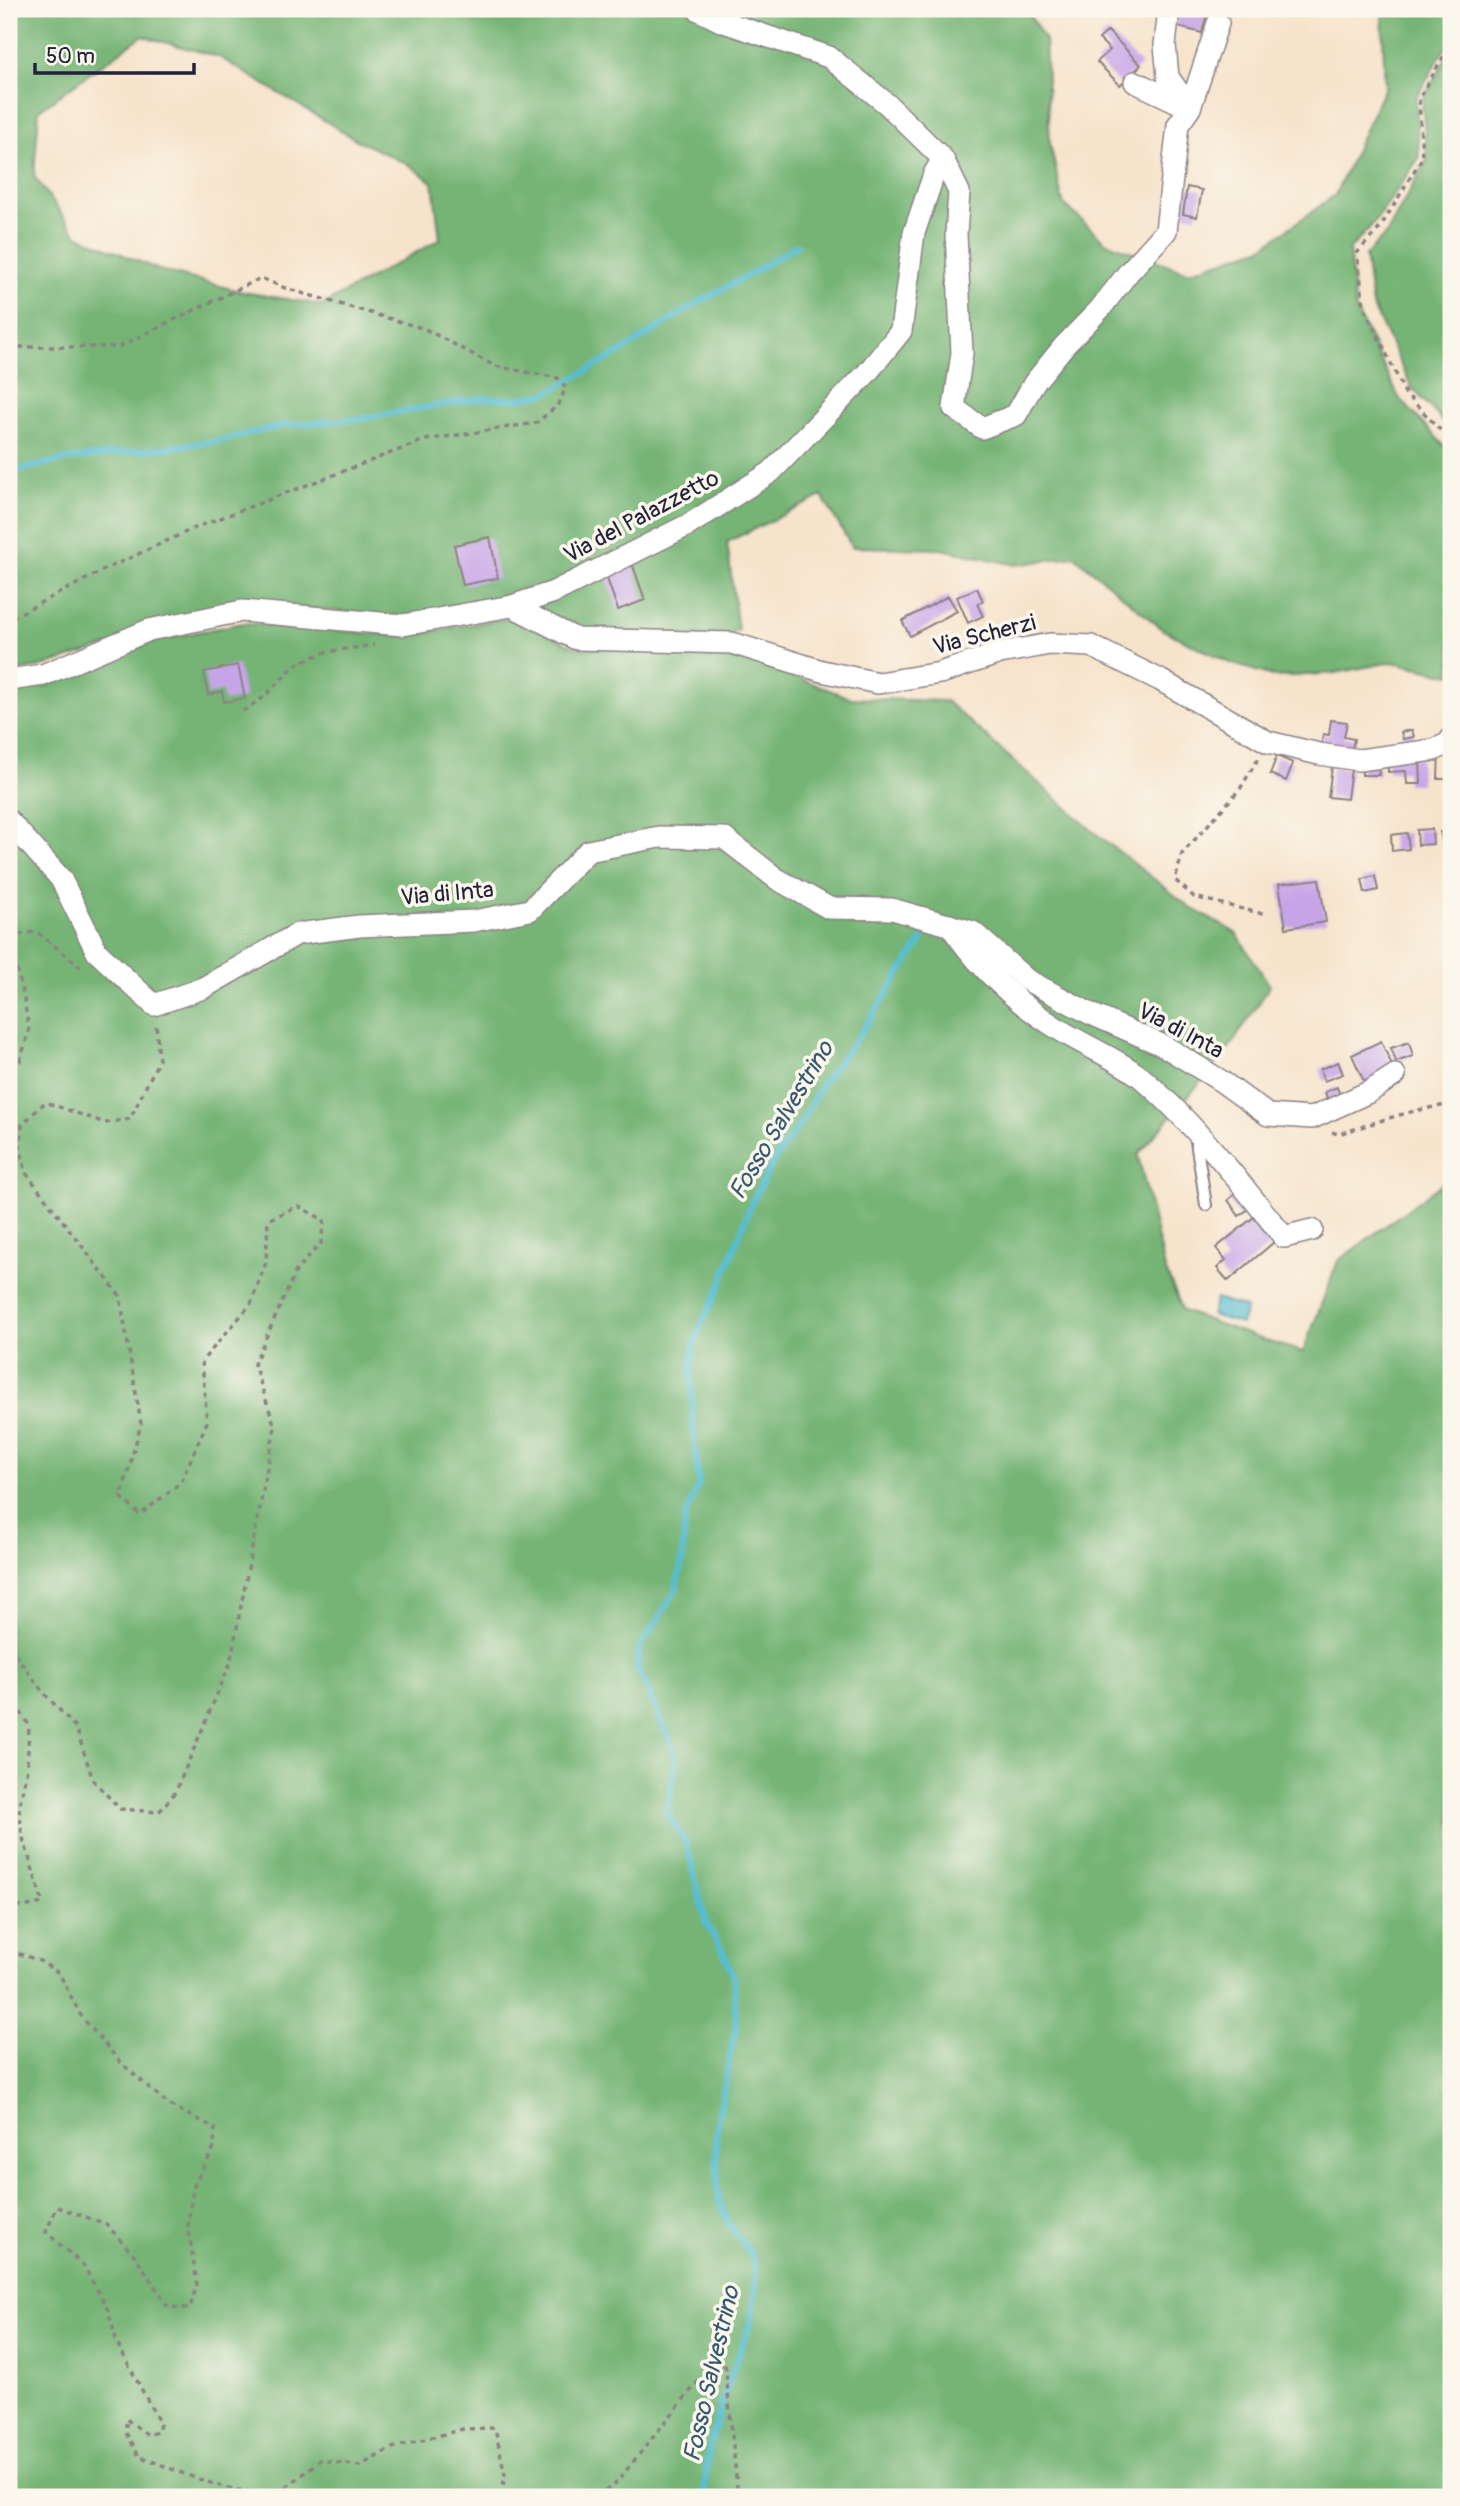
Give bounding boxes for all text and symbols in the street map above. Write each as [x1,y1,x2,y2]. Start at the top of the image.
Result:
scale bar [35,32,194,76]
text: 50 m [46,43,95,70]
street label: Via del Palazzetto [559,463,724,570]
street label: Via Scherzi [930,608,1039,661]
street label: Via di Inta [399,875,495,912]
street label: Via di Inta [1133,996,1229,1065]
water label: Fosso Salvestrino [723,1034,841,1205]
water label: Fosso Salvestrino [677,2282,746,2465]

